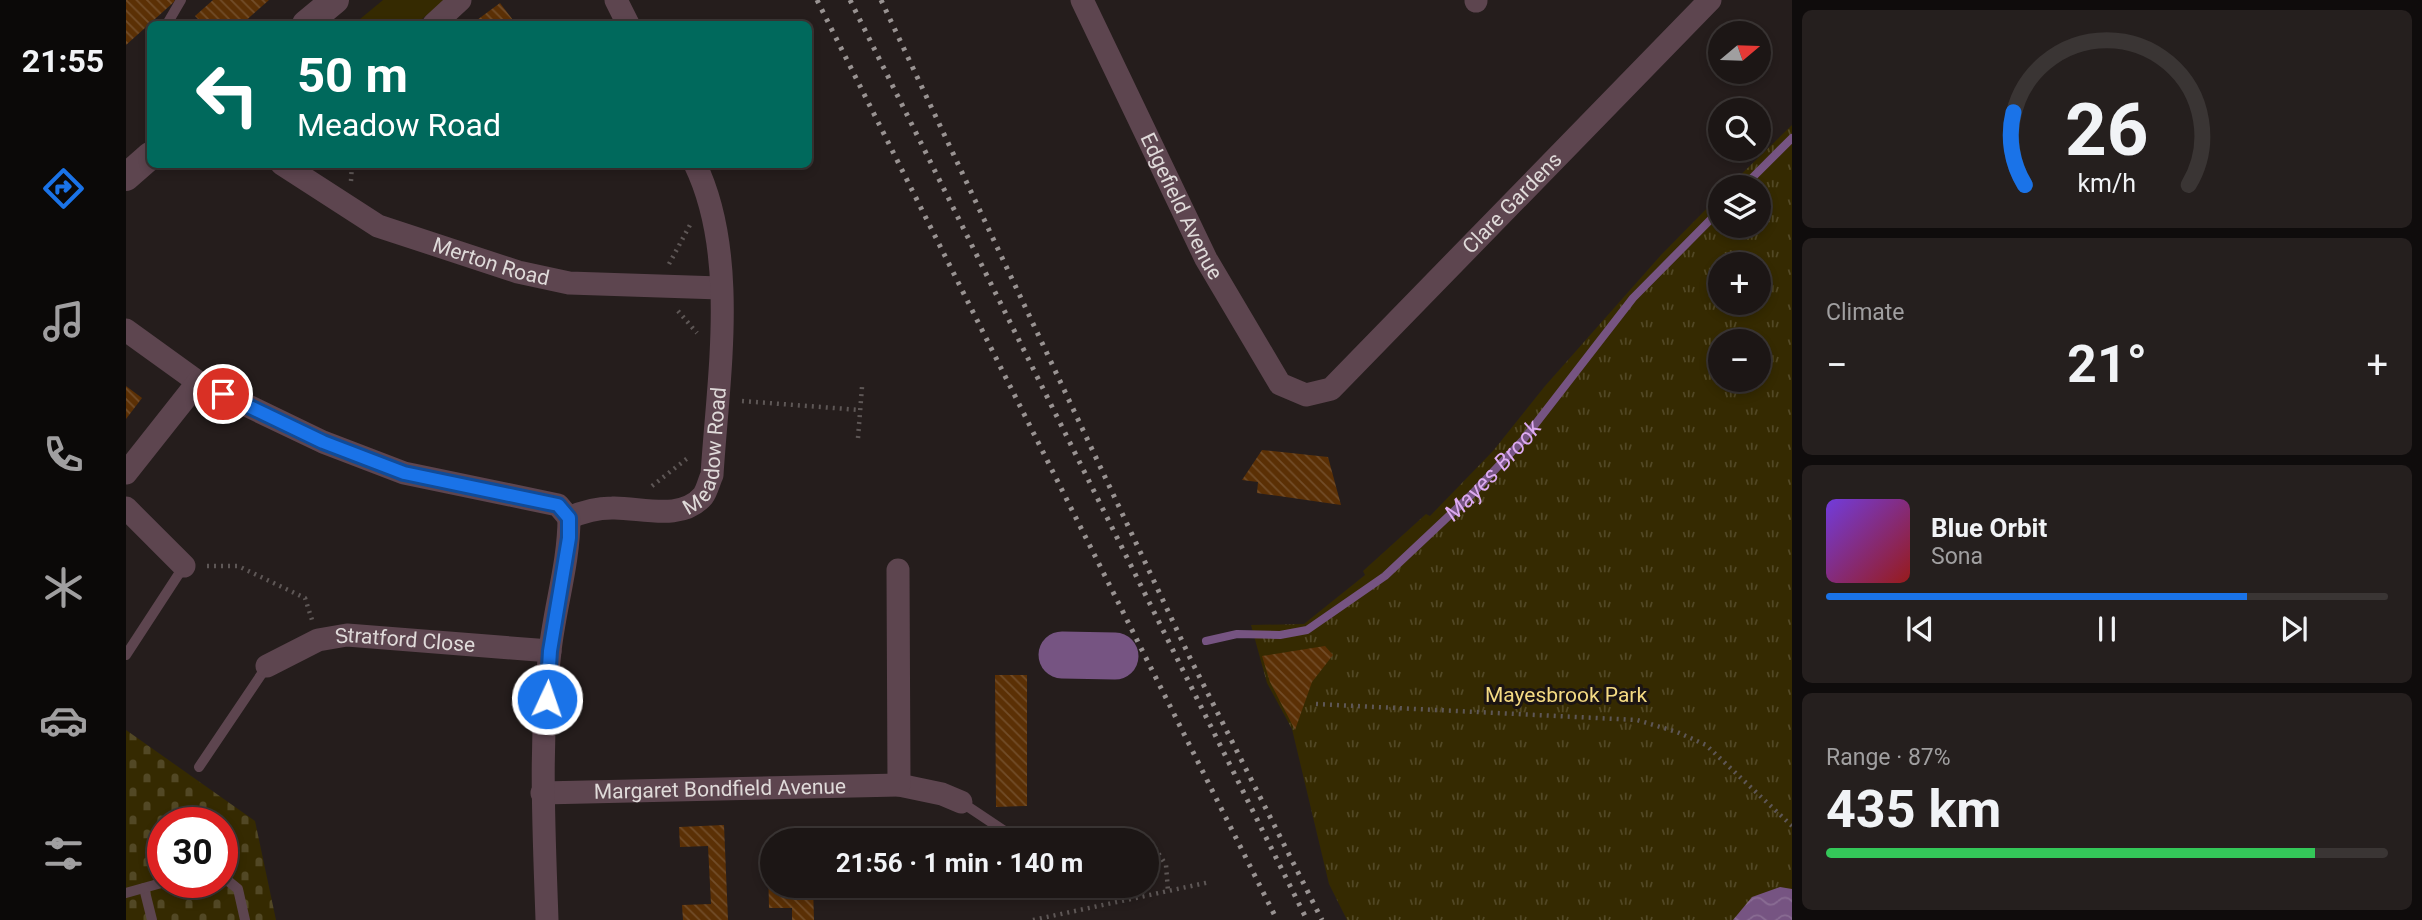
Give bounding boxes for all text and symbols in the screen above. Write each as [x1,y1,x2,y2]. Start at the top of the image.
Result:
north arrow [1708,21,1771,84]
map controls [1708,21,1771,392]
text: 21:55 [22,42,104,80]
text: 50 m [297,47,408,104]
icon: left [182,49,273,140]
text: 26 [2065,87,2149,173]
button: search [1708,98,1771,161]
text: Meadow Road [297,106,501,144]
street label: Edgefield Avenue [1135,129,1228,284]
street label: Clare Gardens [1458,148,1567,259]
icon: directions [39,164,88,213]
text: km/h [2078,169,2136,198]
button: layers [1708,175,1771,238]
street label: Merton Road [430,233,552,290]
button: + [1708,252,1771,315]
icon: music [39,297,88,346]
text: Climate [1826,299,1905,326]
button: − [1708,329,1771,392]
text: 21° [2067,334,2147,395]
text: − [1826,343,1848,387]
text: + [2366,343,2388,387]
pin [193,364,253,424]
icon: arrive [204,375,242,413]
street label: Meadow Road [679,386,731,520]
water label: Mayes Brook [1439,414,1548,527]
icon: phone [39,430,88,479]
text: Blue Orbit [1931,513,2047,543]
text: Sona [1931,543,1983,570]
icon: climate [39,563,88,612]
icon: previous [1901,610,1939,648]
icon: pause [2088,610,2126,648]
icon: next [2275,610,2313,648]
street label: Stratford Close [333,623,476,657]
position arrow [510,662,584,736]
park label: Mayesbrook Park [1485,683,1647,707]
icon: car [39,696,88,745]
text: Range · 87% [1826,744,1951,771]
street label: Margaret Bondfield Avenue [594,774,846,804]
text: 435 km [1826,779,2001,840]
speed limit sign: 30 [147,807,238,898]
icon: filters [39,829,88,878]
text: 21:56 · 1 min · 140 m [836,848,1083,878]

